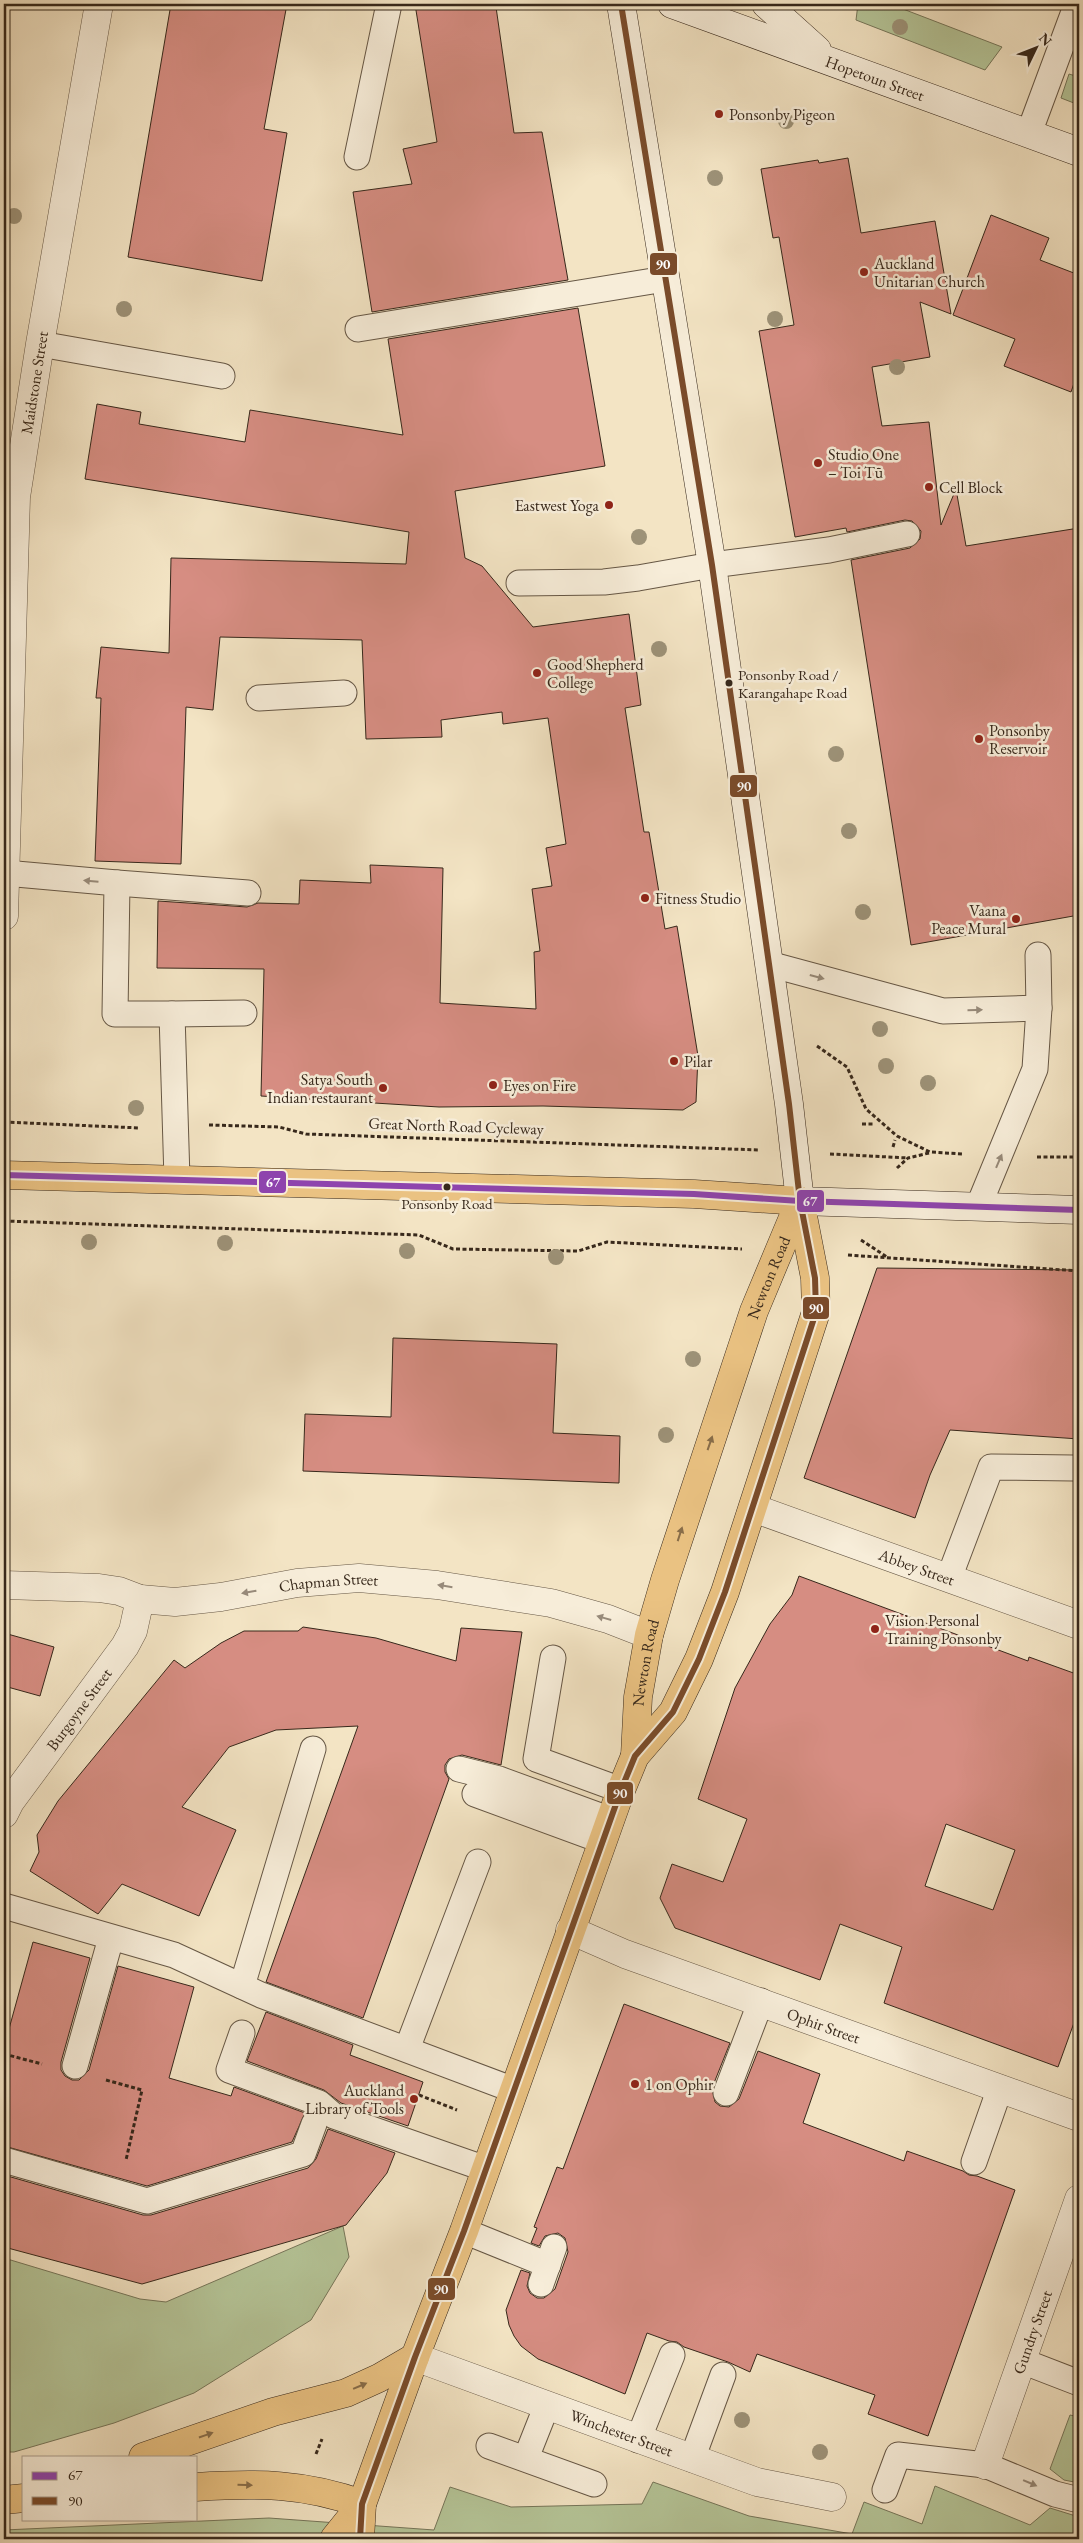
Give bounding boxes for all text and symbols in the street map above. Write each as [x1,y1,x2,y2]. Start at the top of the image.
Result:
north arrow [1010,22,1060,72]
text: N [1035,29,1056,50]
street label: Hopetoun Street [823,50,927,105]
place label: Ponsonby Pigeon [729,104,836,125]
marker: Ponsonby Pigeon [713,108,725,120]
line badge: 90 [649,252,678,276]
place label: Auckland Unitarian Church [873,253,985,292]
text: 90 [656,255,671,273]
marker: Auckland Unitarian Church [858,266,870,278]
street label: Maidstone Street [16,330,53,435]
place label: Studio One – Toi Tū [828,444,899,483]
marker: Studio One – Toi Tū [812,457,824,469]
place label: Cell Block [939,477,1003,498]
marker: Cell Block [923,481,935,493]
place label: Eastwest Yoga [515,495,600,516]
marker: Eastwest Yoga [603,499,615,511]
place label: Good Shepherd College [547,654,645,693]
place label: Ponsonby Road / Karangahape Road [738,665,848,702]
marker: Good Shepherd College [531,667,543,679]
marker: Ponsonby Road / Karangahape Road [724,678,734,688]
place label: Ponsonby Reservoir [989,720,1051,759]
marker: Ponsonby Reservoir [973,733,985,745]
line badge: 90 [729,774,758,798]
text: 90 [737,777,752,795]
one-way arrow [83,877,99,885]
place label: Fitness Studio [655,888,741,909]
marker: Fitness Studio [639,892,651,904]
place label: Vaana Peace Mural [931,900,1007,939]
marker: Vaana Peace Mural [1010,913,1022,925]
one-way arrow [809,973,824,981]
one-way arrow [967,1006,983,1014]
place label: Pilar [684,1051,713,1072]
marker: Pilar [668,1055,680,1067]
place label: Satya South Indian restaurant [267,1069,373,1108]
place label: Eyes on Fire [503,1075,576,1096]
marker: Eyes on Fire [487,1079,499,1091]
marker: Satya South Indian restaurant [377,1082,389,1094]
street label: Great North Road Cycleway [368,1112,545,1140]
one-way arrow [995,1154,1003,1168]
line badge: 67 [258,1170,287,1194]
text: 67 [266,1173,281,1191]
marker: Ponsonby Road [442,1182,452,1192]
line badge: 67 [796,1189,825,1213]
text: 67 [803,1192,818,1210]
place label: Ponsonby Road [401,1194,493,1213]
street label: Newton Road [742,1232,795,1322]
line badge: 90 [802,1296,830,1320]
text: 90 [809,1299,824,1317]
one-way arrow [706,1435,714,1450]
one-way arrow [676,1527,684,1542]
street label: Abbey Street [875,1543,958,1590]
street label: Chapman Street [277,1567,379,1597]
one-way arrow [436,1582,452,1590]
one-way arrow [242,1588,257,1596]
place label: Vision Personal Training Ponsonby [885,1610,1003,1649]
one-way arrow [596,1614,611,1622]
street label: Newton Road [627,1616,664,1707]
marker: Vision Personal Training Ponsonby [869,1623,881,1635]
street label: Burgoyne Street [41,1663,116,1755]
line badge: 90 [606,1781,634,1805]
text: 90 [613,1784,628,1802]
street label: Ophir Street [784,2003,863,2048]
place label: 1 on Ophir [645,2074,714,2095]
marker: 1 on Ophir [629,2078,641,2090]
place label: Auckland Library of Tools [305,2080,405,2119]
marker: Auckland Library of Tools [408,2093,420,2105]
line badge: 90 [427,2277,456,2301]
text: 90 [434,2280,449,2298]
street label: Gundry Street [1008,2287,1056,2377]
one-way arrow [353,2382,367,2390]
street label: Winchester Street [567,2404,676,2461]
one-way arrow [198,2431,213,2439]
legend [22,2456,198,2520]
text: 67 [68,2465,83,2484]
one-way arrow [1023,2480,1037,2488]
one-way arrow [237,2481,253,2489]
text: 90 [68,2491,82,2510]

